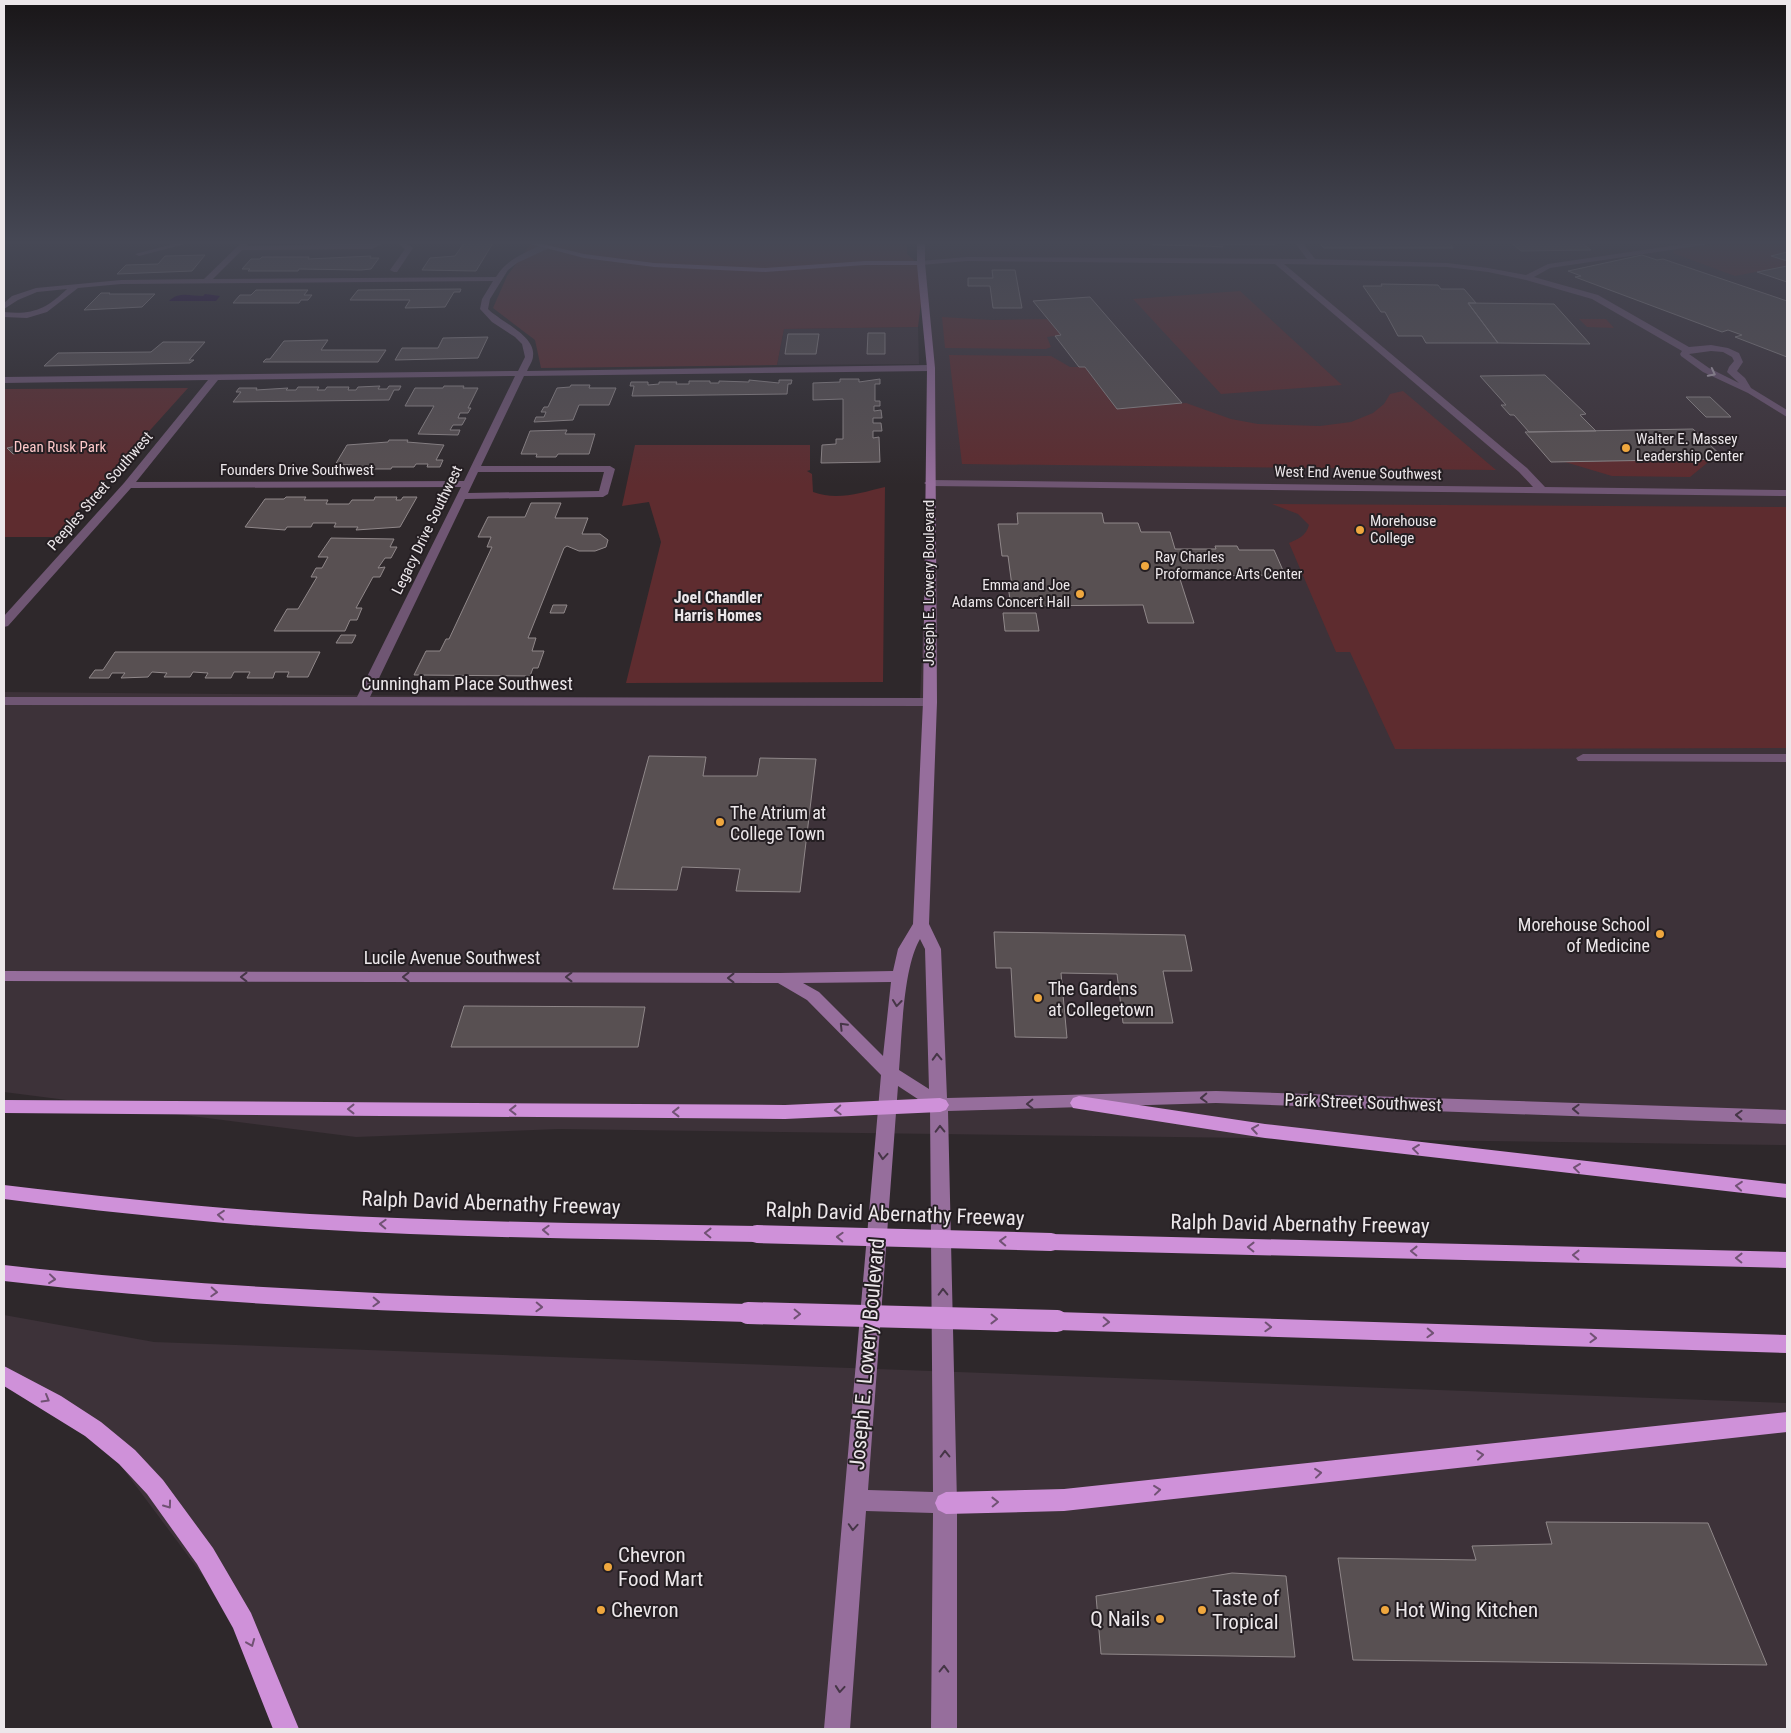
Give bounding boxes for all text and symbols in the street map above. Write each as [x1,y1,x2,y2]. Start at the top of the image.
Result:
one-way arrow [1707,367,1716,377]
street label: Peeples Street Southwest [44,428,156,554]
place label: Walter E. Massey Leadership Center [1636,430,1744,465]
park label: Dean Rusk Park [14,438,106,456]
marker: Walter E. Massey Leadership Center [1620,442,1632,454]
street label: Founders Drive Southwest [220,461,374,479]
street label: Legacy Drive Southwest [388,463,466,597]
street label: West End Avenue Southwest [1274,463,1442,483]
street label: Joseph E. Lowery Boulevard [920,500,938,666]
place label: Morehouse College [1370,512,1436,547]
marker: Morehouse College [1354,524,1366,536]
place label: Ray Charles Proformance Arts Center [1155,548,1303,583]
marker: Ray Charles Proformance Arts Center [1139,560,1151,572]
place label: Emma and Joe Adams Concert Hall [952,576,1070,611]
district label: Joel Chandler Harris Homes [674,588,762,625]
marker: Emma and Joe Adams Concert Hall [1074,588,1086,600]
street label: Cunningham Place Southwest [361,673,573,694]
place label: The Atrium at College Town [730,802,826,844]
marker: The Atrium at College Town [714,816,726,828]
place label: Morehouse School of Medicine [1518,914,1650,956]
marker: Morehouse School of Medicine [1654,928,1666,940]
street label: Lucile Avenue Southwest [364,947,540,968]
one-way arrow [240,972,248,982]
one-way arrow [402,972,410,982]
one-way arrow [565,972,572,982]
one-way arrow [727,973,735,983]
place label: The Gardens at Collegetown [1048,978,1154,1020]
marker: The Gardens at Collegetown [1032,992,1044,1004]
one-way arrow [892,999,903,1007]
one-way arrow [840,1023,849,1032]
one-way arrow [932,1052,943,1060]
street label: Park Street Southwest [1284,1089,1442,1115]
one-way arrow [1200,1092,1208,1103]
one-way arrow [1026,1098,1034,1109]
one-way arrow [347,1104,354,1114]
one-way arrow [834,1104,842,1115]
one-way arrow [1572,1104,1580,1115]
one-way arrow [509,1105,517,1115]
one-way arrow [671,1107,679,1117]
one-way arrow [1734,1110,1742,1120]
one-way arrow [935,1125,945,1133]
one-way arrow [1250,1125,1259,1135]
one-way arrow [1412,1144,1420,1155]
one-way arrow [878,1152,889,1160]
one-way arrow [1573,1163,1581,1174]
one-way arrow [1734,1181,1742,1192]
street label: Ralph David Abernathy Freeway [361,1186,621,1220]
street label: Ralph David Abernathy Freeway [765,1197,1025,1231]
one-way arrow [217,1210,225,1221]
street label: Ralph David Abernathy Freeway [1170,1210,1430,1238]
one-way arrow [379,1219,387,1230]
one-way arrow [541,1224,549,1235]
one-way arrow [704,1228,712,1239]
one-way arrow [836,1231,844,1242]
one-way arrow [999,1236,1006,1246]
street label: Joseph E. Lowery Boulevard [845,1237,889,1471]
one-way arrow [1247,1242,1254,1252]
one-way arrow [1409,1245,1417,1256]
one-way arrow [1572,1249,1580,1260]
one-way arrow [1734,1253,1742,1264]
one-way arrow [48,1273,56,1284]
one-way arrow [210,1287,218,1298]
one-way arrow [938,1287,948,1295]
one-way arrow [373,1296,381,1307]
one-way arrow [535,1301,543,1312]
one-way arrow [793,1309,801,1320]
one-way arrow [990,1314,998,1324]
one-way arrow [1102,1317,1110,1327]
one-way arrow [1264,1322,1272,1333]
one-way arrow [1427,1327,1435,1338]
one-way arrow [1590,1333,1597,1343]
one-way arrow [41,1393,50,1403]
one-way arrow [940,1450,950,1458]
one-way arrow [1476,1450,1484,1461]
one-way arrow [1315,1468,1323,1479]
one-way arrow [1153,1485,1161,1496]
one-way arrow [991,1496,999,1507]
one-way arrow [162,1499,171,1509]
one-way arrow [848,1523,859,1531]
place label: Chevron Food Mart [618,1543,703,1591]
marker: Chevron Food Mart [602,1561,614,1573]
place label: Taste of Tropical [1212,1586,1280,1634]
place label: Chevron [611,1598,679,1622]
place label: Hot Wing Kitchen [1395,1598,1538,1622]
marker: Chevron [595,1604,607,1616]
marker: Taste of Tropical [1196,1604,1208,1616]
marker: Hot Wing Kitchen [1379,1604,1391,1616]
place label: Q Nails [1090,1607,1150,1631]
marker: Q Nails [1154,1613,1166,1625]
one-way arrow [245,1639,255,1647]
one-way arrow [939,1664,949,1672]
one-way arrow [835,1685,846,1693]

